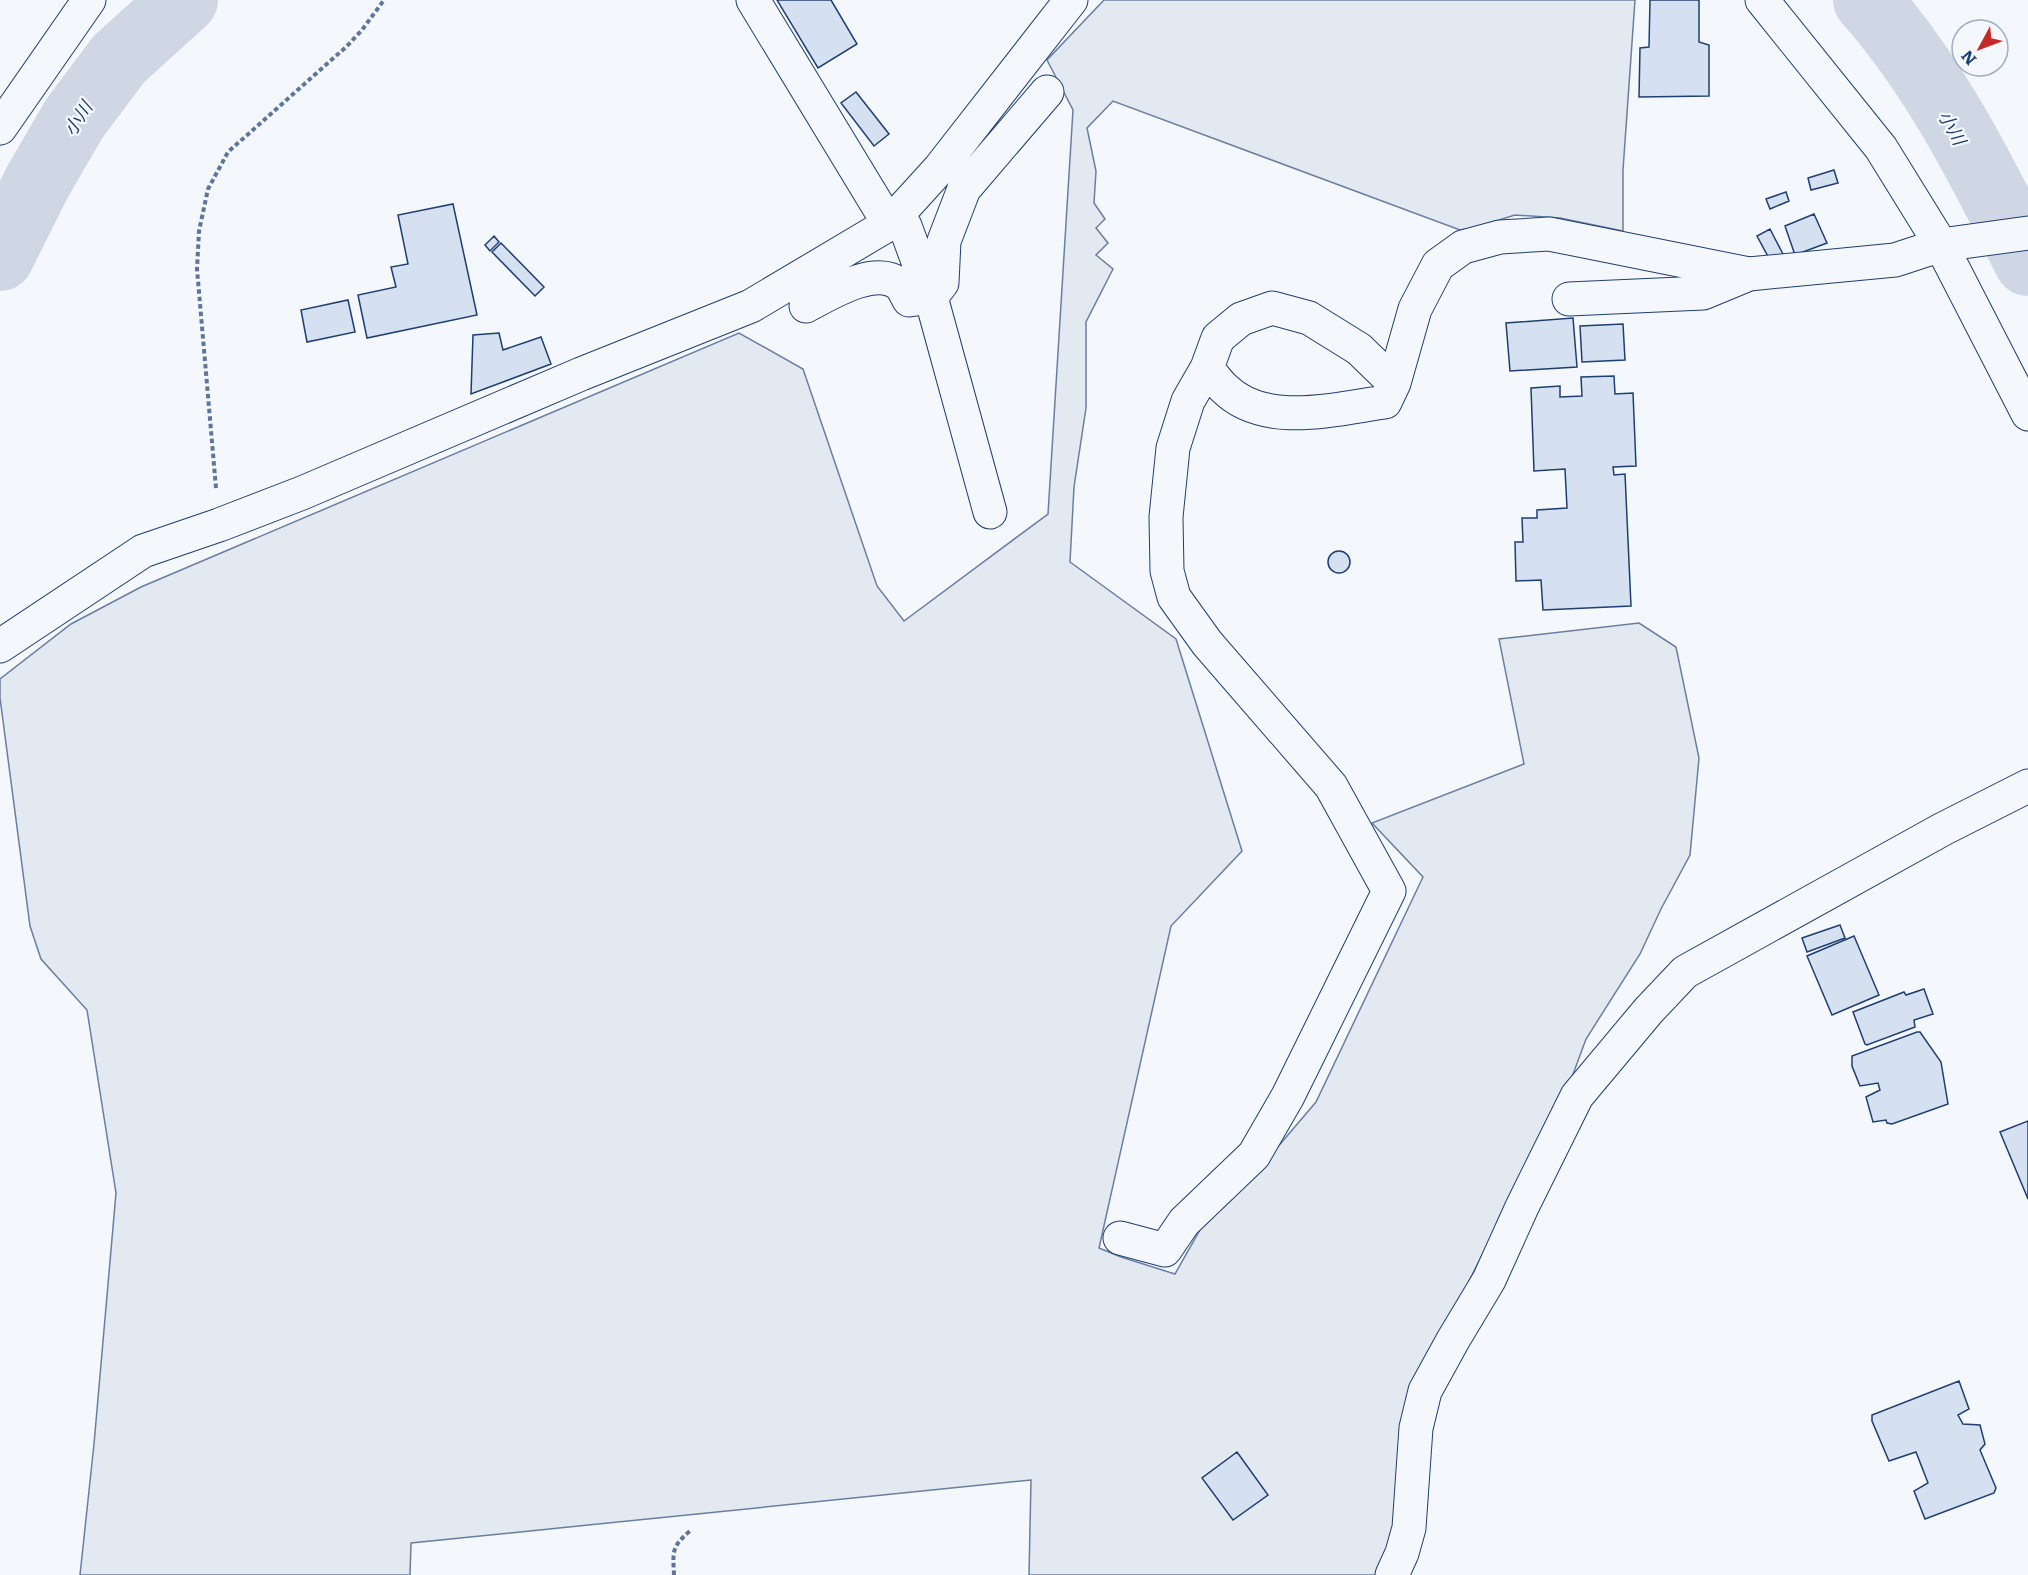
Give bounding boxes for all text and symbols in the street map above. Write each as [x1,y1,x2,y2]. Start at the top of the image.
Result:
north arrow [1950,18,2010,78]
text: N [1954,46,1981,71]
water label: 小川 [56,94,99,140]
water label: 小川 [1932,105,1975,151]

